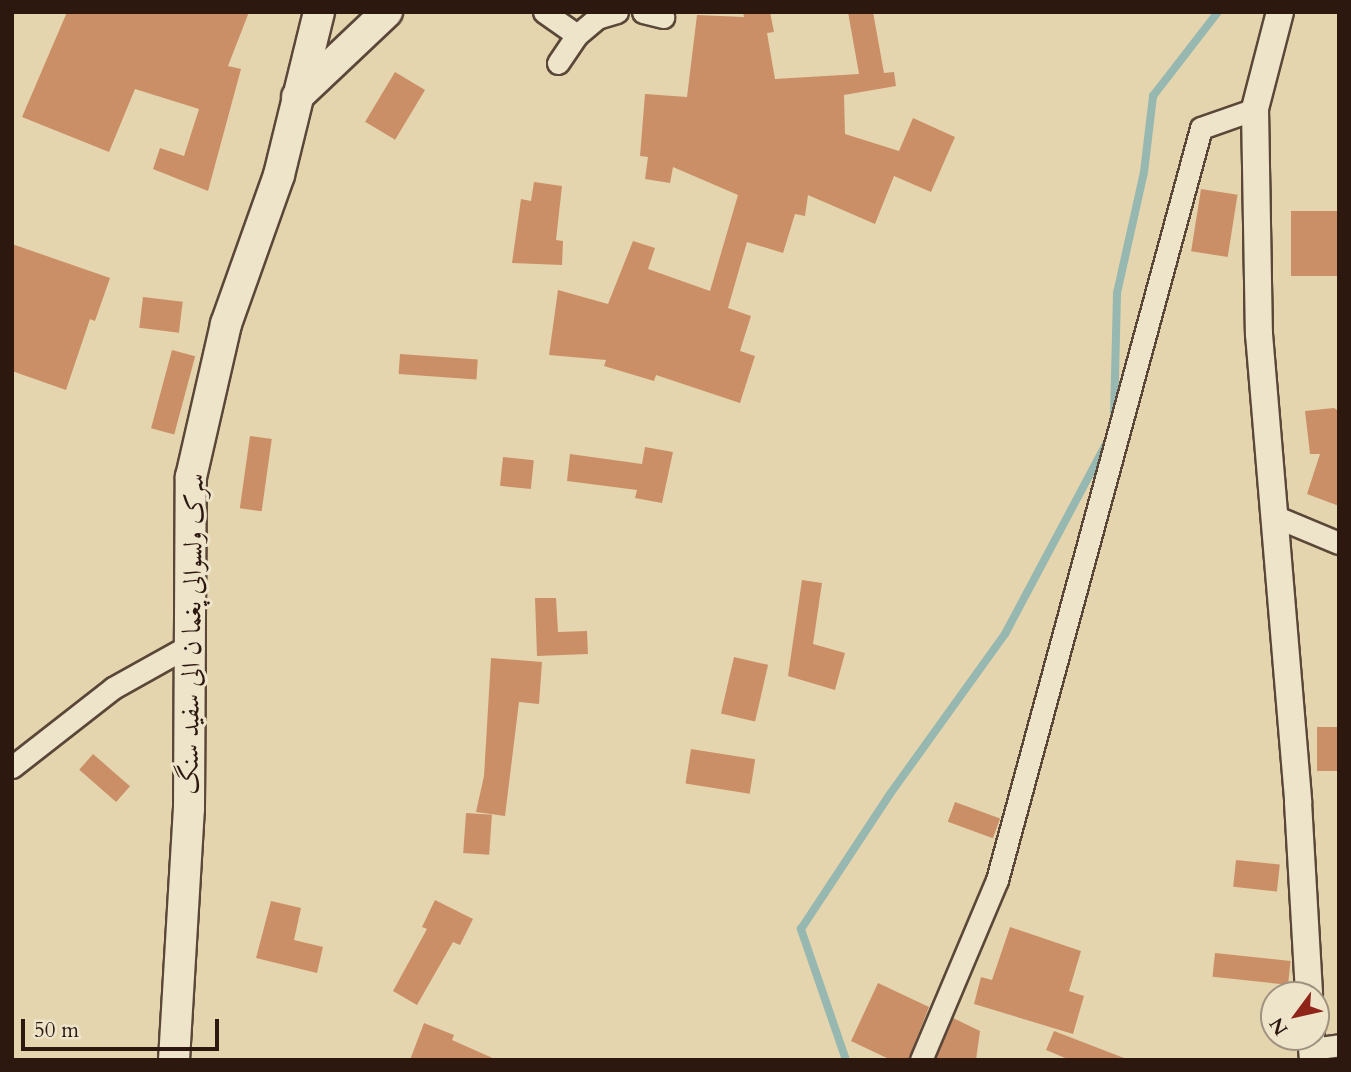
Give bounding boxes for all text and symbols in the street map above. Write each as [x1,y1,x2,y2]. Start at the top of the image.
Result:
street label: سرک ولسوالی پغما ن الی سفید سنگ [174,473,210,795]
north arrow [1260,981,1330,1051]
scale bar [24,1006,222,1050]
text: N [1264,1012,1294,1040]
text: 50 m [34,1016,79,1045]

